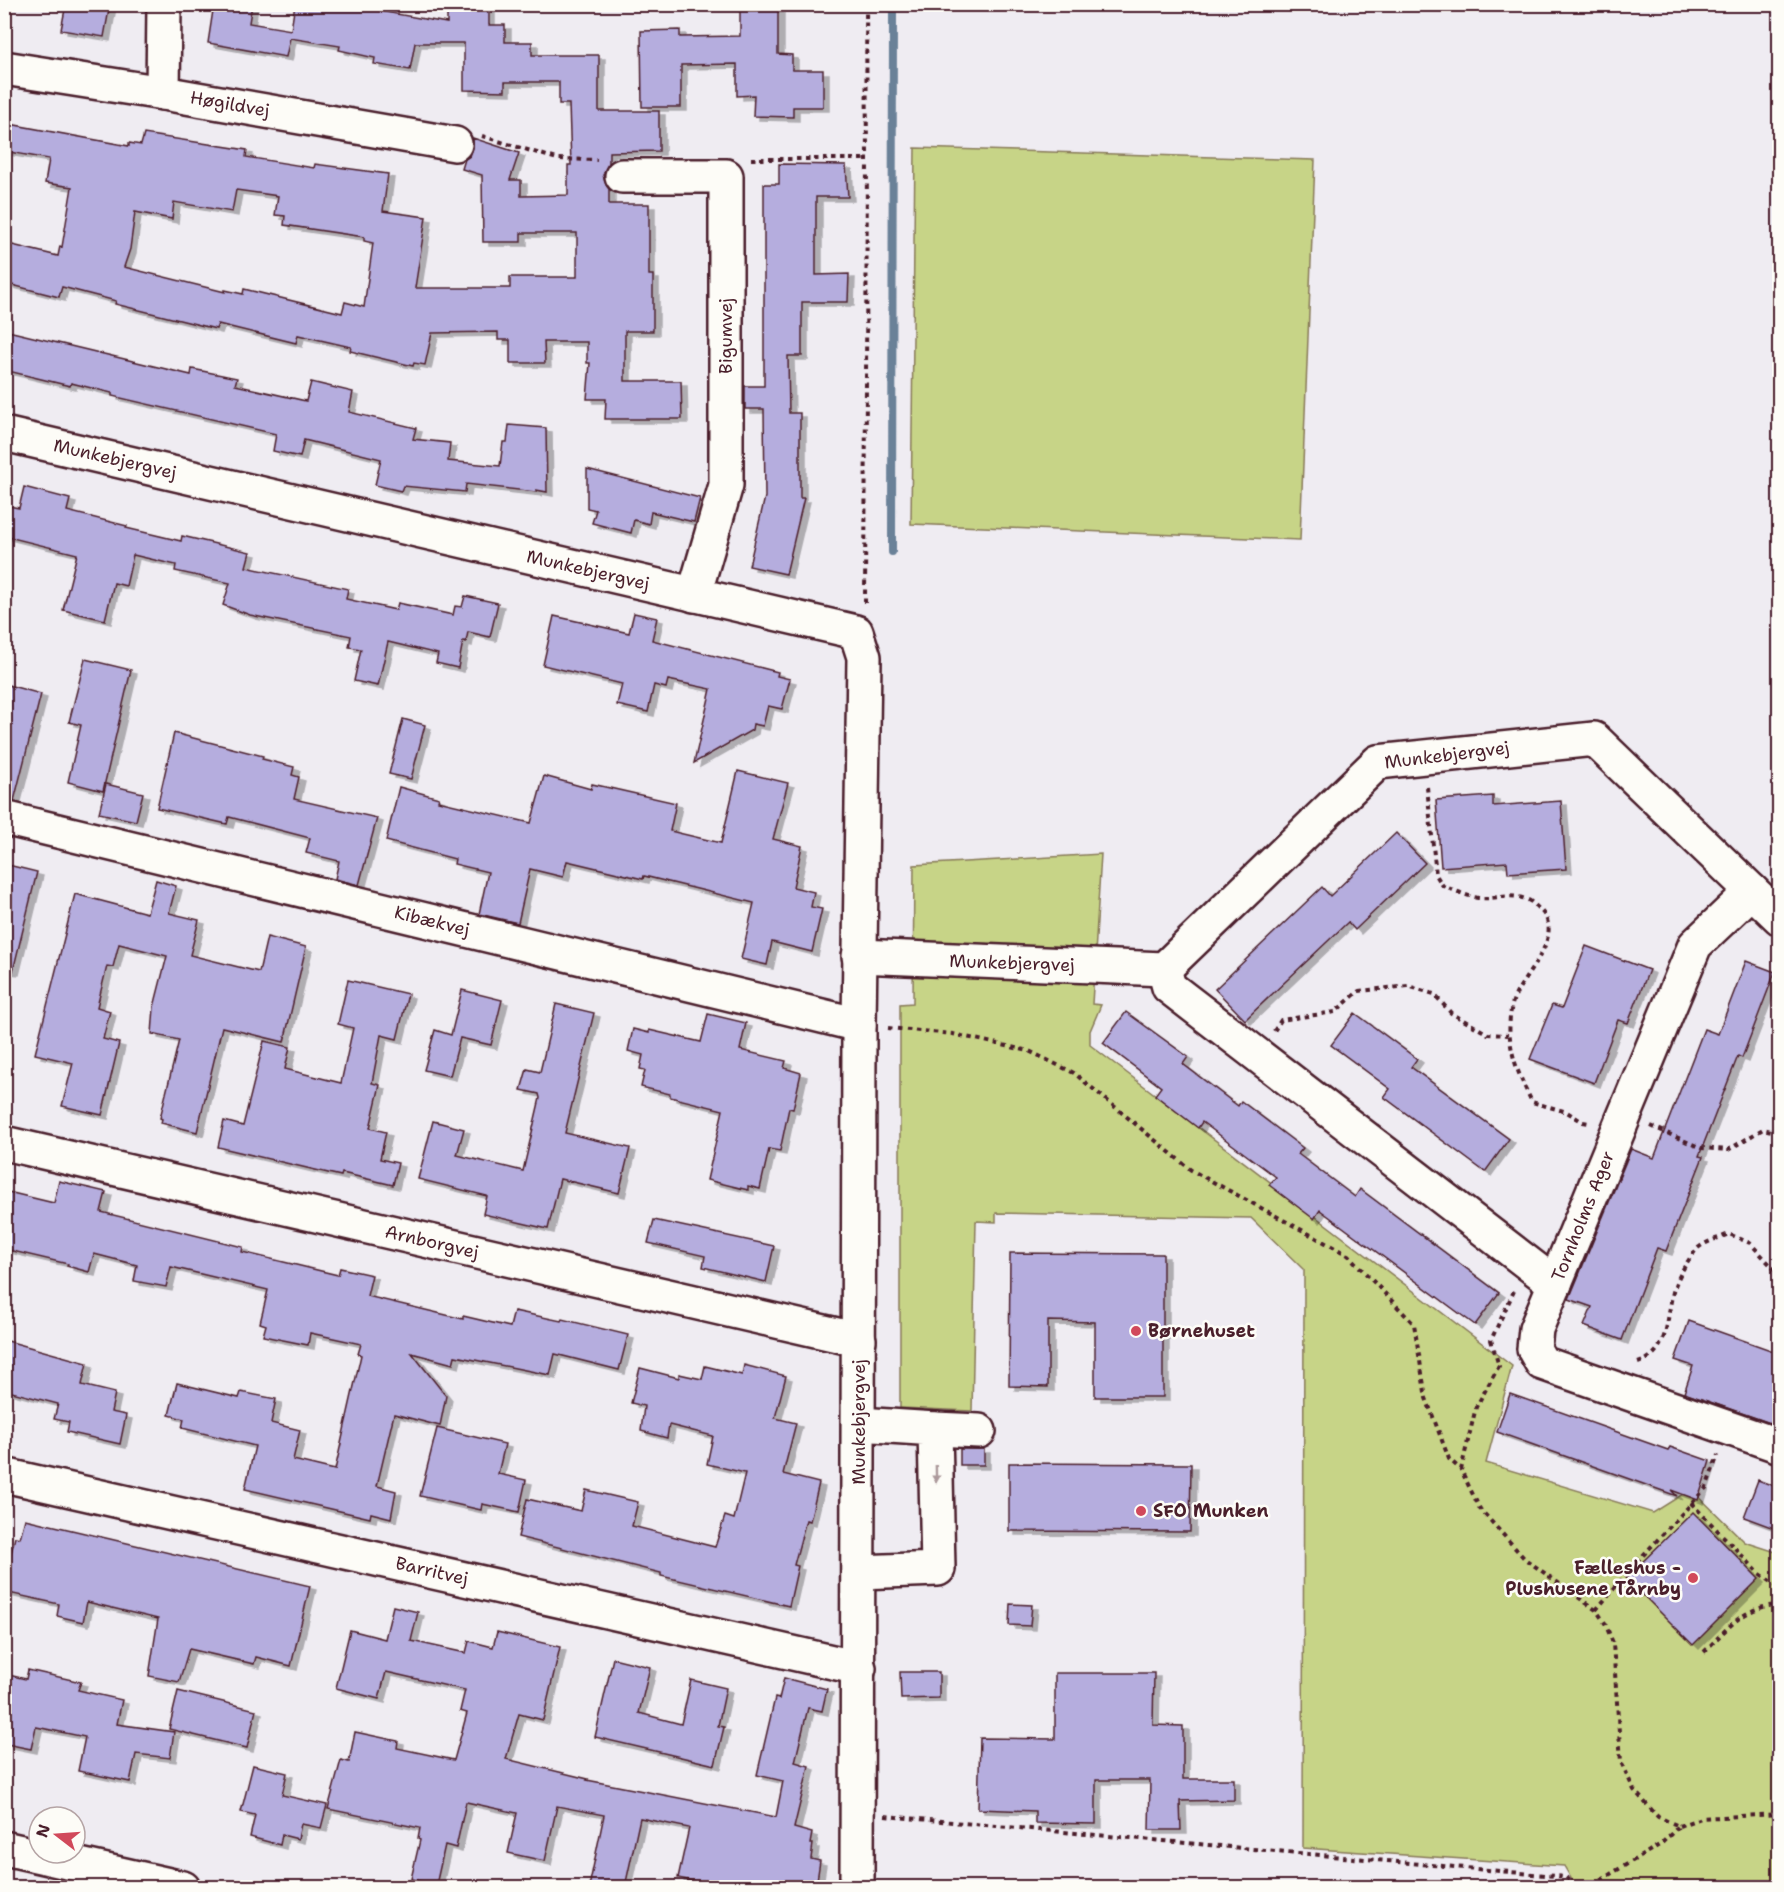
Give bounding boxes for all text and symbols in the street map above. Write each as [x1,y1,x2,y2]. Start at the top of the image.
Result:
street label: Høgildvej [188,85,272,123]
street label: Bigumvej [714,298,738,374]
street label: Munkebjergvej [51,433,179,485]
street label: Munkebjergvej [524,544,652,596]
street label: Munkebjergvej [1383,735,1511,775]
street label: Kibækvej [392,900,472,942]
street label: Munkebjergvej [949,949,1075,977]
street label: Tornholms Ager [1546,1147,1620,1285]
street label: Arnborgvej [383,1220,481,1264]
place label: Børnehuset [1148,1319,1255,1343]
marker: Børnehuset [1129,1324,1143,1338]
street label: Munkebjergvej [847,1359,871,1485]
one-way arrow [931,1464,941,1483]
place label: SFO Munken [1153,1499,1268,1523]
marker: SFO Munken [1134,1504,1148,1518]
street label: Barritvej [393,1551,471,1591]
place label: Fælleshus - Plushusene Tårnby [1505,1556,1681,1601]
marker: Fælleshus - Plushusene Tårnby [1686,1571,1700,1585]
north arrow [27,1805,87,1865]
text: N [31,1822,55,1840]

